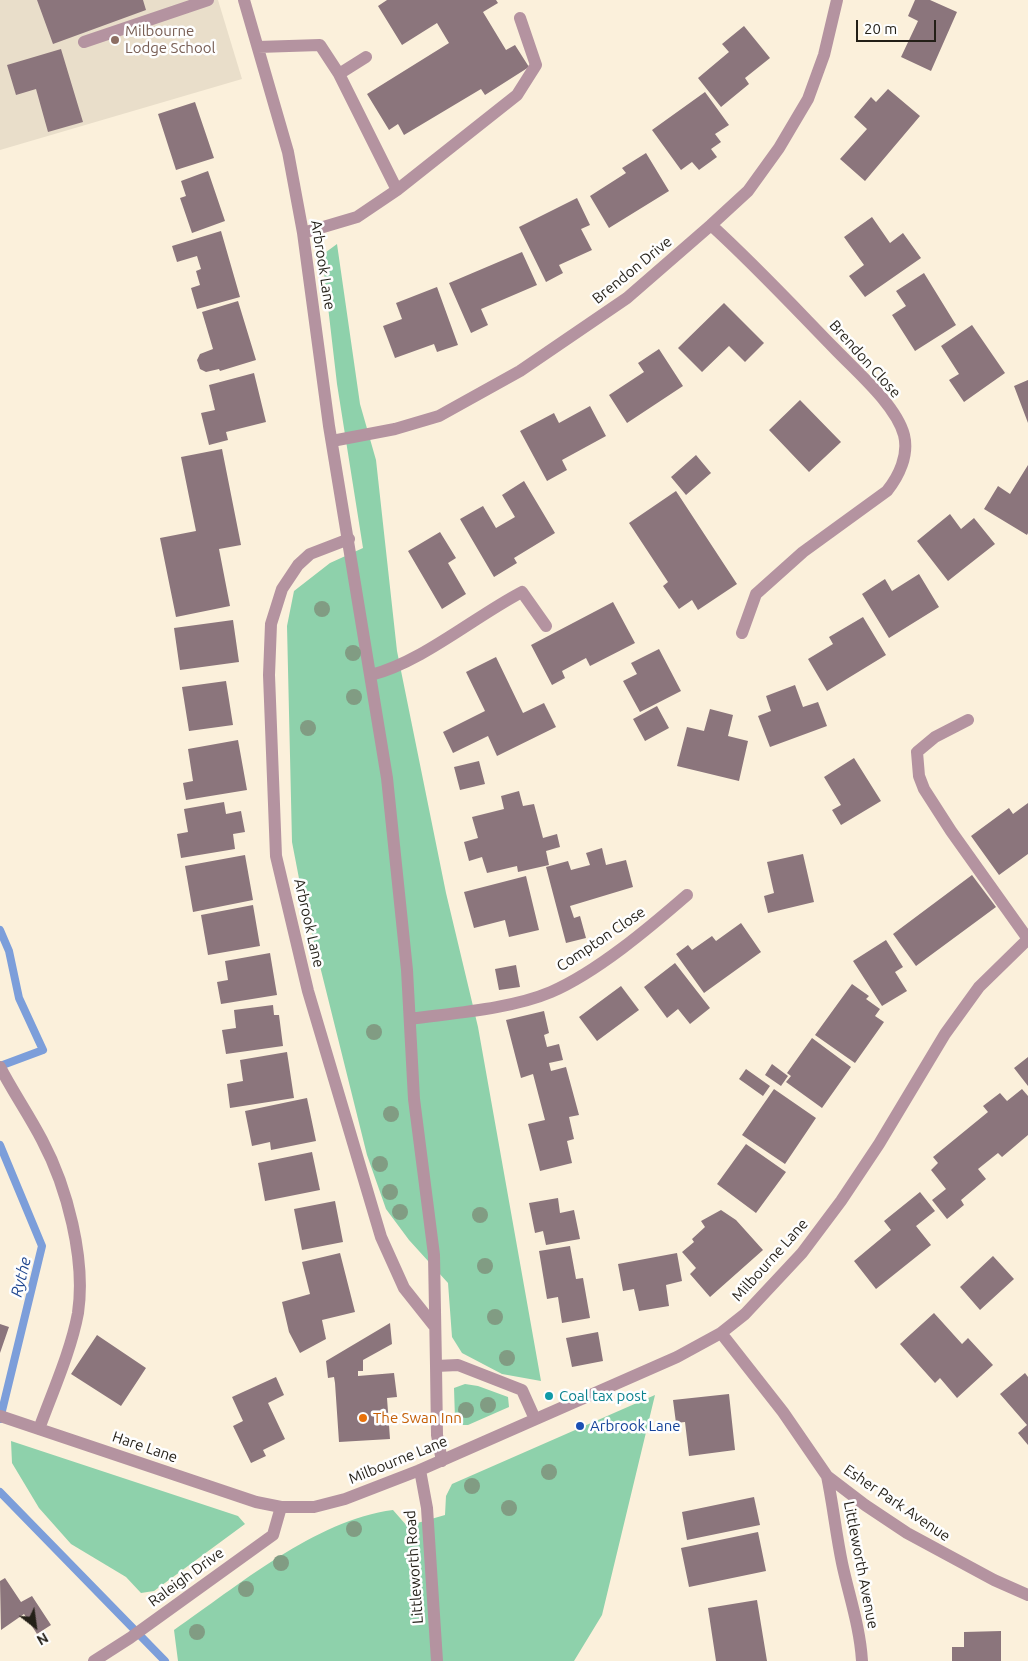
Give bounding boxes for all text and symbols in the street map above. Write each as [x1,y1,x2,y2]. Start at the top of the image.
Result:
scale bar [858,10,938,42]
text: 20 m [864,20,897,37]
place label: Milbourne Lodge School [125,22,215,57]
marker: Milbourne Lodge School [109,34,121,46]
street label: Arbrook Lane [307,219,339,311]
street label: Brendon Drive [589,232,675,308]
street label: Brendon Close [825,316,905,402]
street label: Arbrook Lane [290,877,328,969]
street label: Compton Close [553,903,649,975]
street label: Milbourne Lane [728,1215,812,1305]
water label: Rythe [7,1255,35,1299]
place label: Coal tax post [559,1387,647,1405]
marker: Coal tax post [543,1390,555,1402]
place label: The Swan Inn [373,1409,462,1427]
marker: The Swan Inn [357,1412,369,1424]
place label: Arbrook Lane [590,1417,681,1435]
marker: Arbrook Lane [574,1420,586,1432]
street label: Hare Lane [110,1427,180,1467]
street label: Milbourne Lane [346,1432,450,1488]
street label: Esher Park Avenue [840,1461,954,1545]
street label: Littleworth Avenue [840,1500,882,1630]
street label: Littleworth Road [401,1510,427,1624]
street label: Raleigh Drive [145,1544,227,1610]
north arrow [10,1601,60,1651]
text: N [34,1629,51,1649]

